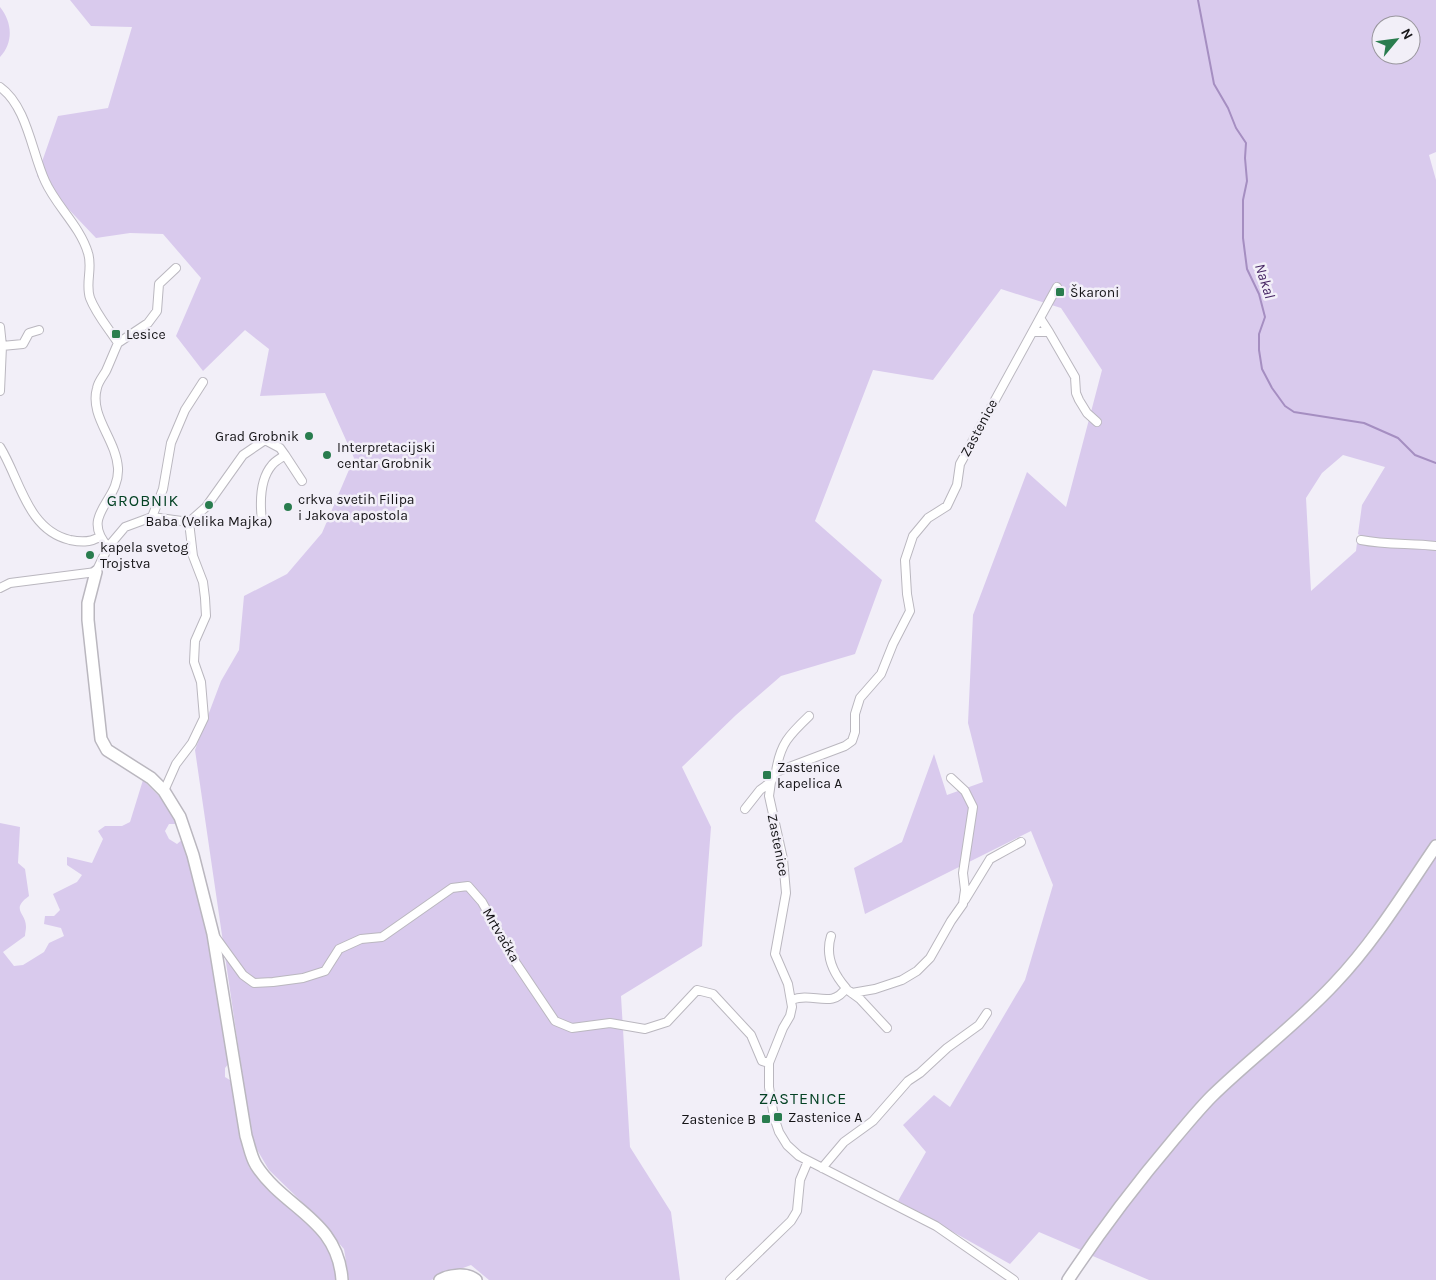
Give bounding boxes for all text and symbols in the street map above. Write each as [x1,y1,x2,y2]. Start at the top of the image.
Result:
north arrow [1371,15,1421,65]
text: N [1397,25,1417,42]
water label: Nakal [1251,261,1279,301]
place label: Škaroni [1070,284,1119,301]
marker: Škaroni [1054,286,1066,298]
place label: Lesice [126,326,166,343]
marker: Lesice [110,328,122,340]
street label: Zastenice [957,396,1001,460]
place label: Grad Grobnik [215,428,299,445]
marker: Grad Grobnik [303,430,315,442]
place label: Interpretacijski centar Grobnik [337,439,436,472]
marker: Interpretacijski centar Grobnik [321,449,333,461]
district label: GROBNIK [107,491,179,510]
place label: crkva svetih Filipa i Jakova apostola [298,491,415,524]
marker: Baba (Velika Majka) [203,499,215,511]
marker: crkva svetih Filipa i Jakova apostola [282,501,294,513]
place label: Baba (Velika Majka) [146,513,272,530]
place label: kapela svetog Trojstva [100,539,188,572]
marker: kapela svetog Trojstva [84,549,96,561]
place label: Zastenice kapelica A [777,759,842,792]
marker: Zastenice kapelica A [761,769,773,781]
street label: Zastenice [764,813,792,877]
street label: Mrtvačka [479,905,523,965]
district label: ZASTENICE [759,1089,847,1108]
place label: Zastenice A [788,1109,862,1126]
place label: Zastenice B [681,1111,756,1128]
marker: Zastenice A [772,1111,784,1123]
marker: Zastenice B [760,1113,772,1125]

